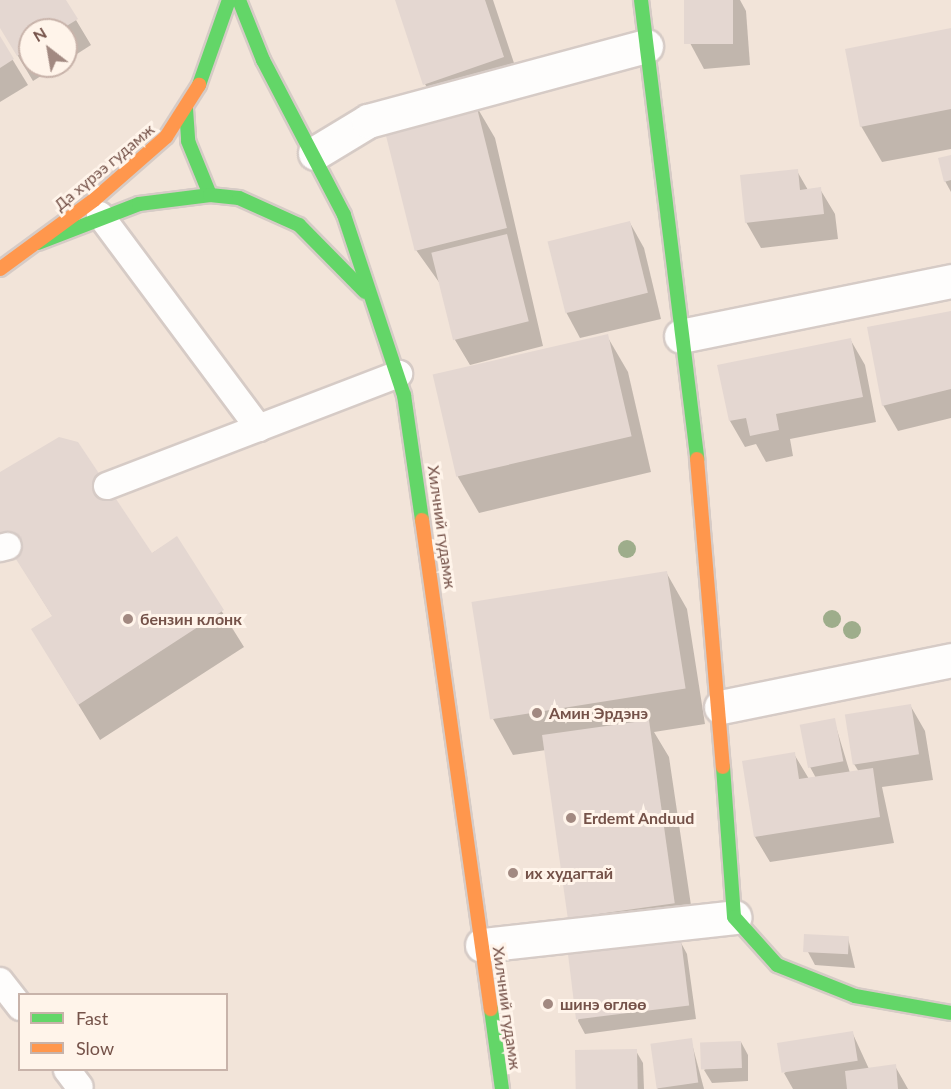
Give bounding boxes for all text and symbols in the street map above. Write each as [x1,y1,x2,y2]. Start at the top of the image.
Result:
north arrow [18,18,78,78]
text: N [29,23,50,45]
street label: Да хүрээ гудамж [50,120,158,214]
street label: Хилчний гудамж [424,464,460,590]
place label: бензин клонк [140,609,242,629]
marker: бензин клонк [121,612,135,626]
place label: Амин Эрдэнэ [549,703,648,723]
marker: Амин Эрдэнэ [530,706,544,720]
place label: Erdemt Anduud [583,808,695,828]
marker: Erdemt Anduud [564,811,578,825]
place label: их худагтай [525,863,613,883]
marker: их худагтай [506,866,520,880]
street label: Хилчний гудамж [489,945,525,1071]
legend [18,993,228,1071]
place label: шинэ өглөө [560,994,646,1014]
marker: шинэ өглөө [541,997,555,1011]
text: Fast [76,1007,108,1029]
text: Slow [76,1037,114,1059]

